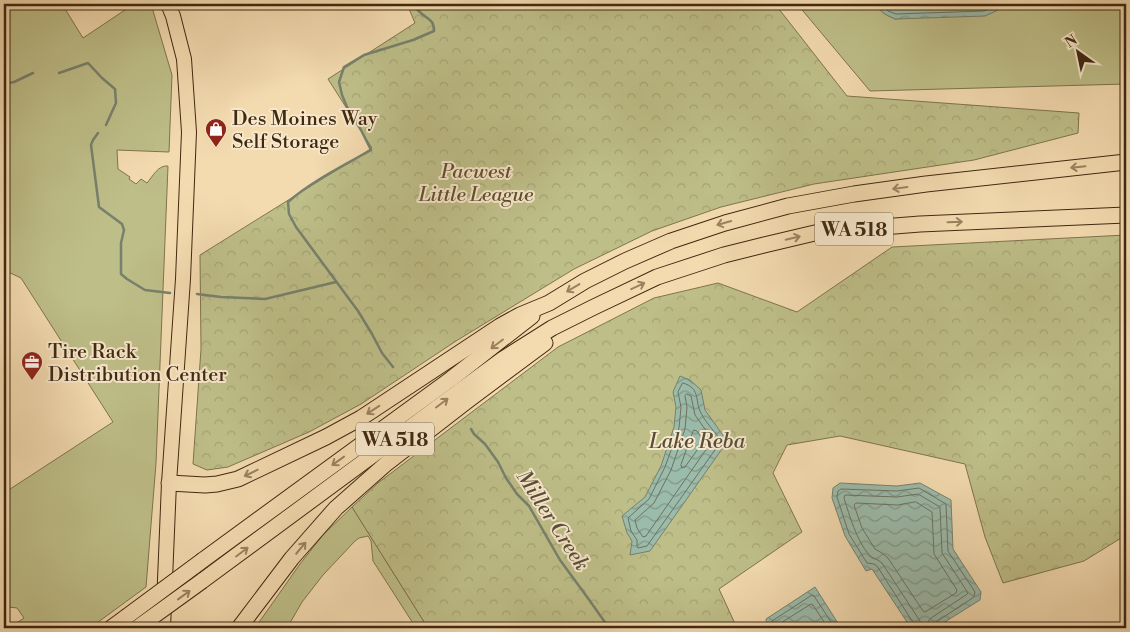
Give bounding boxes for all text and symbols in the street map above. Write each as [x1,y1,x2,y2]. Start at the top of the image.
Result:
north arrow [1052,28,1102,78]
text: N [1062,31,1081,53]
place label: Des Moines Way Self Storage [232,107,378,155]
shop icon: Des Moines Way Self Storage [204,117,228,148]
park label: Pacwest Little League [418,160,534,208]
one-way arrow [1070,162,1086,172]
one-way arrow [893,183,909,193]
road number: WA 518 [815,212,893,245]
one-way arrow [947,218,963,227]
one-way arrow [717,219,733,229]
one-way arrow [785,233,801,242]
one-way arrow [631,281,646,291]
one-way arrow [567,284,581,294]
one-way arrow [491,338,504,349]
place label: Tire Rack Distribution Center [48,340,227,388]
office icon: Tire Rack Distribution Center [20,350,44,381]
one-way arrow [435,398,448,409]
one-way arrow [366,405,380,415]
road number: WA 518 [356,422,434,456]
water label: Lake Reba [648,429,745,455]
one-way arrow [331,456,345,466]
water label: Miller Creek [510,465,594,576]
one-way arrow [244,468,259,478]
one-way arrow [295,542,306,555]
one-way arrow [235,547,249,557]
one-way arrow [177,589,190,600]

